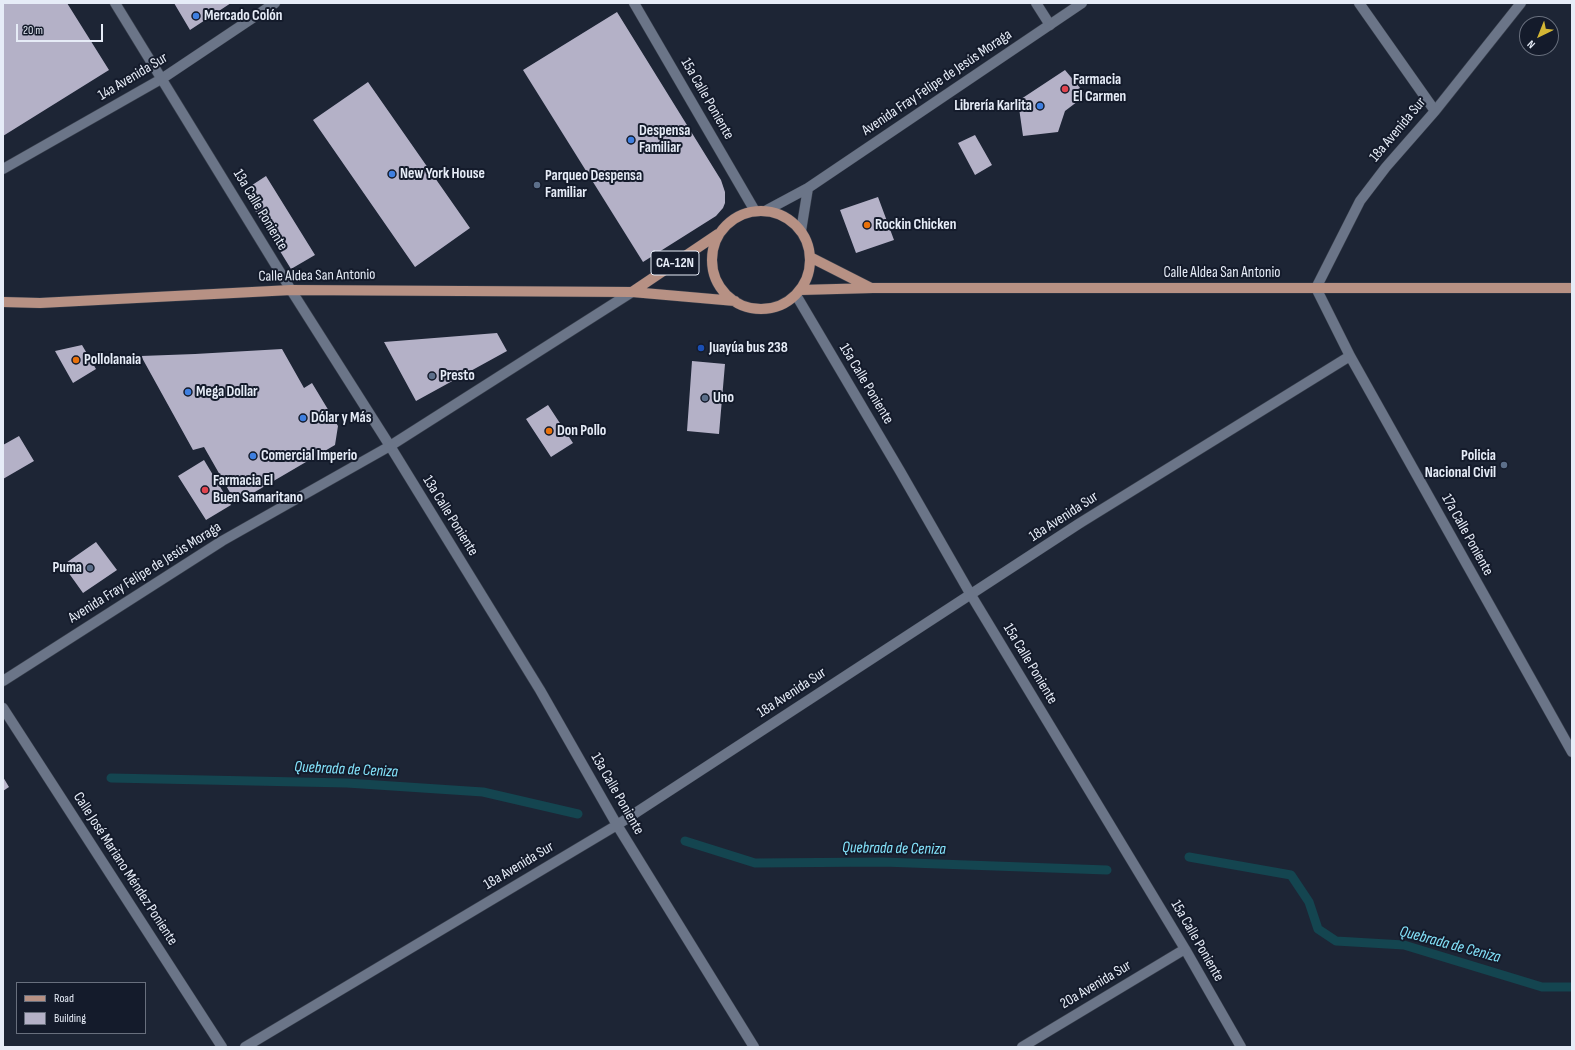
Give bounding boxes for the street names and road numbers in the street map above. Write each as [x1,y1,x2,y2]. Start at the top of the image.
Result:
street label: Avenida Fray Felipe de Jesús Moraga [859,26,1015,140]
street label: 14a Avenida Sur [95,49,171,105]
street label: 15a Calle Poniente [676,55,738,143]
street label: 18a Avenida Sur [1366,94,1430,166]
street label: 13a Calle Poniente [229,166,291,254]
road number: CA-12N [651,251,699,275]
street label: Calle Aldea San Antonio [1164,264,1280,282]
street label: Calle Aldea San Antonio [258,266,376,286]
street label: 15a Calle Poniente [835,340,897,428]
street label: 13a Calle Poniente [418,473,482,559]
street label: 18a Avenida Sur [1026,488,1102,546]
street label: 17a Calle Poniente [1437,491,1497,579]
street label: Avenida Fray Felipe de Jesús Moraga [65,518,225,628]
street label: 15a Calle Poniente [999,620,1061,708]
street label: 18a Avenida Sur [754,664,830,722]
street label: 13a Calle Poniente [586,750,648,838]
street label: Calle José Mariano Méndez Poniente [69,789,181,949]
street label: 18a Avenida Sur [481,838,557,894]
street label: 15a Calle Poniente [1166,897,1228,985]
street label: 20a Avenida Sur [1057,957,1135,1013]

